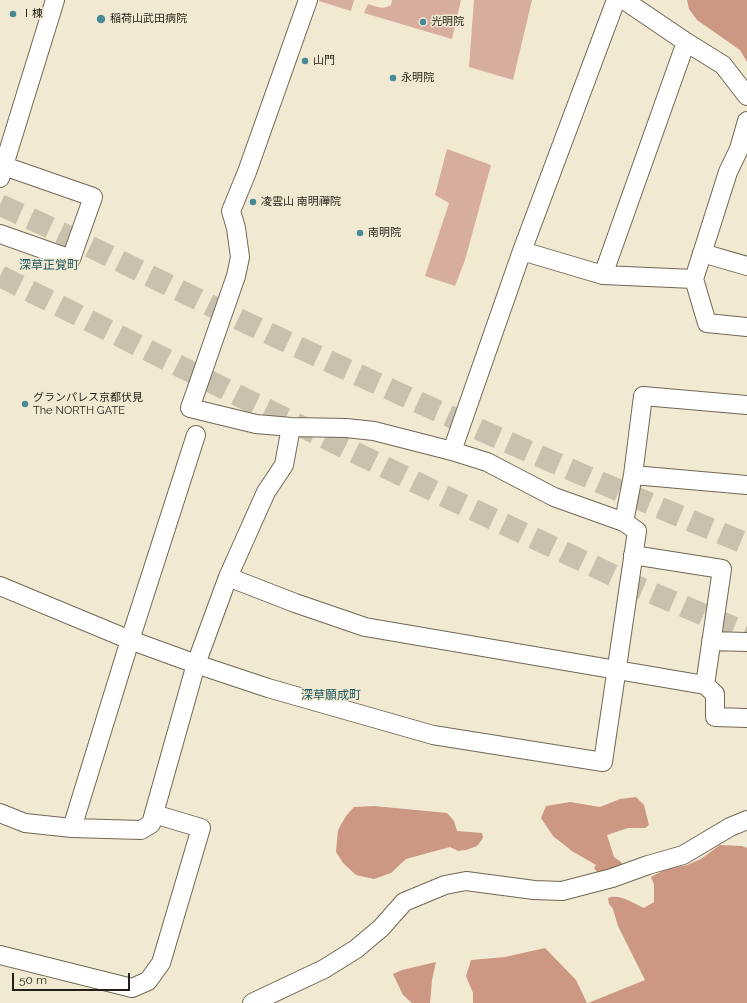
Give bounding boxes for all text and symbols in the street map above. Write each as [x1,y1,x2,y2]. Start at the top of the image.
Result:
place label: Ⅰ棟 [21,7,43,21]
marker: Ⅰ棟 [8,9,18,19]
place label: 稲荷山武田病院 [110,12,187,26]
marker: 稲荷山武田病院 [95,13,107,25]
place label: 光明院 [431,15,464,29]
marker: 光明院 [418,17,428,27]
place label: 山門 [313,54,335,68]
marker: 山門 [300,56,310,66]
place label: 永明院 [401,71,434,85]
marker: 永明院 [388,73,398,83]
place label: 凌雲山 南明禪院 [261,195,341,209]
marker: 凌雲山 南明禪院 [248,197,258,207]
place label: 南明院 [368,226,401,240]
marker: 南明院 [355,228,365,238]
district label: 深草正覚町 [19,258,79,272]
place label: グランパレス京都伏見 The NORTH GATE [33,391,143,417]
marker: グランパレス京都伏見 The NORTH GATE [20,399,30,409]
district label: 深草願成町 [301,688,361,702]
scale bar [14,965,132,991]
text: 50 m [19,973,47,987]

